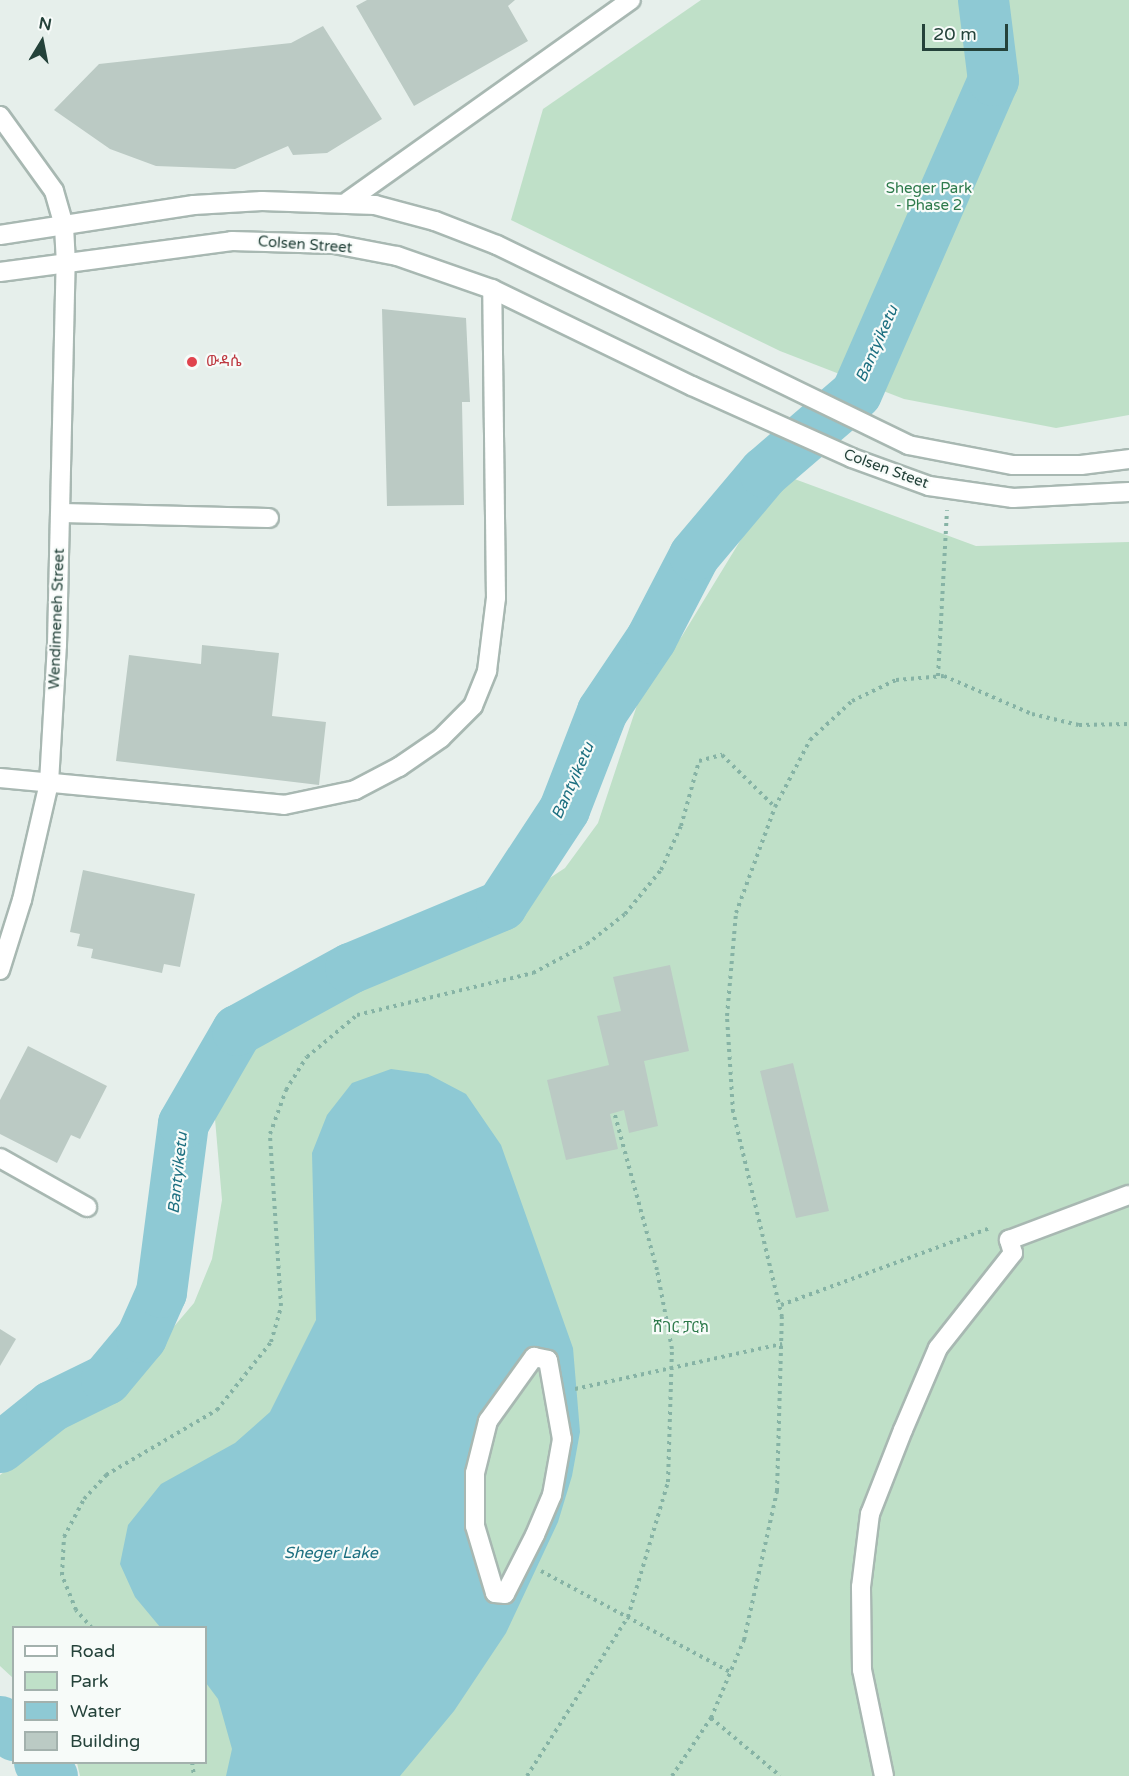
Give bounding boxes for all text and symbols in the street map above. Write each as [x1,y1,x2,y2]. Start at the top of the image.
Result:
north arrow [12,12,72,72]
scale bar [925,12,1010,50]
text: N [37,13,53,35]
text: 20 m [933,23,977,45]
park label: Sheger Park - Phase 2 [886,179,972,214]
street label: Colsen Street [257,233,353,257]
water label: Bantyiketu [852,303,902,385]
marker: ውዳሴ [183,353,201,371]
place label: ውዳሴ [206,353,242,371]
street label: Colsen Steet [841,445,931,493]
street label: Wendimeneh Street [46,548,68,690]
water label: Bantyiketu [548,740,598,822]
water label: Bantyiketu [164,1131,192,1215]
park label: ሸገር ፓርክ [653,1319,709,1337]
water label: Sheger Lake [284,1543,378,1563]
legend [12,1626,207,1764]
text: Road [70,1640,115,1662]
text: Park [70,1670,108,1692]
text: Water [70,1700,121,1722]
text: Building [70,1730,140,1752]

